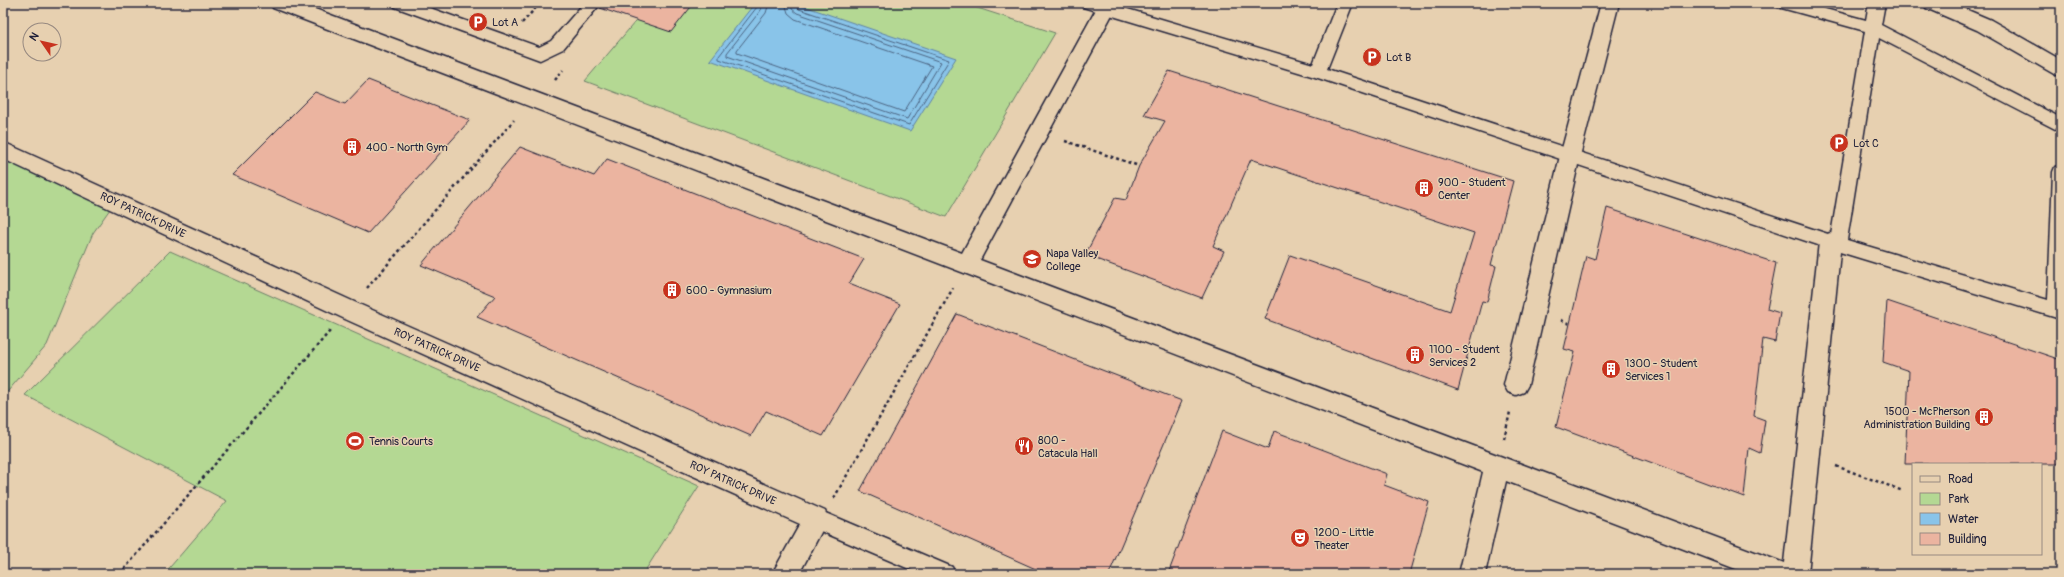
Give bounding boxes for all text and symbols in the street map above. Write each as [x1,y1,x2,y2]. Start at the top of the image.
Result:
parking icon: Lot A [467,11,489,33]
place label: Lot A [492,16,518,29]
north arrow [22,22,62,62]
text: N [27,30,42,43]
parking icon: Lot B [1361,46,1383,68]
place label: Lot B [1386,51,1411,64]
parking icon: Lot C [1828,132,1850,154]
building icon: 400 - North Gym [341,136,363,158]
place label: Lot C [1853,137,1879,150]
place label: 400 - North Gym [366,141,448,154]
place label: 900 - Student Center [1438,176,1506,202]
building icon: 900 - Student Center [1413,177,1435,199]
street label: ROY PATRICK DRIVE [98,189,188,241]
place label: Napa Valley College [1046,247,1099,273]
school or university icon: Napa Valley College [1021,248,1043,270]
building icon: 600 - Gymnasium [661,279,683,301]
place label: 600 - Gymnasium [686,284,772,297]
street label: ROY PATRICK DRIVE [392,325,483,375]
place label: 1100 - Student Services 2 [1429,343,1500,369]
building icon: 1100 - Student Services 2 [1404,344,1426,366]
place label: 1300 - Student Services 1 [1625,357,1698,383]
building icon: 1300 - Student Services 1 [1600,358,1622,380]
place label: 1500 - McPherson Administration Building [1863,405,1970,431]
building icon: 1500 - McPherson Administration Building [1973,406,1995,428]
sports icon: Tennis Courts [344,430,366,452]
place label: 800 - Catacula Hall [1038,434,1098,460]
place label: Tennis Courts [369,435,433,448]
restaurant icon: 800 - Catacula Hall [1013,435,1035,457]
street label: ROY PATRICK DRIVE [688,458,779,508]
legend [1912,463,2042,555]
text: Road [1948,472,1973,487]
text: Park [1948,492,1969,507]
text: Water [1948,512,1979,527]
place label: 1200 - Little Theater [1314,526,1375,552]
theatre icon: 1200 - Little Theater [1289,527,1311,549]
text: Building [1948,532,1987,547]

